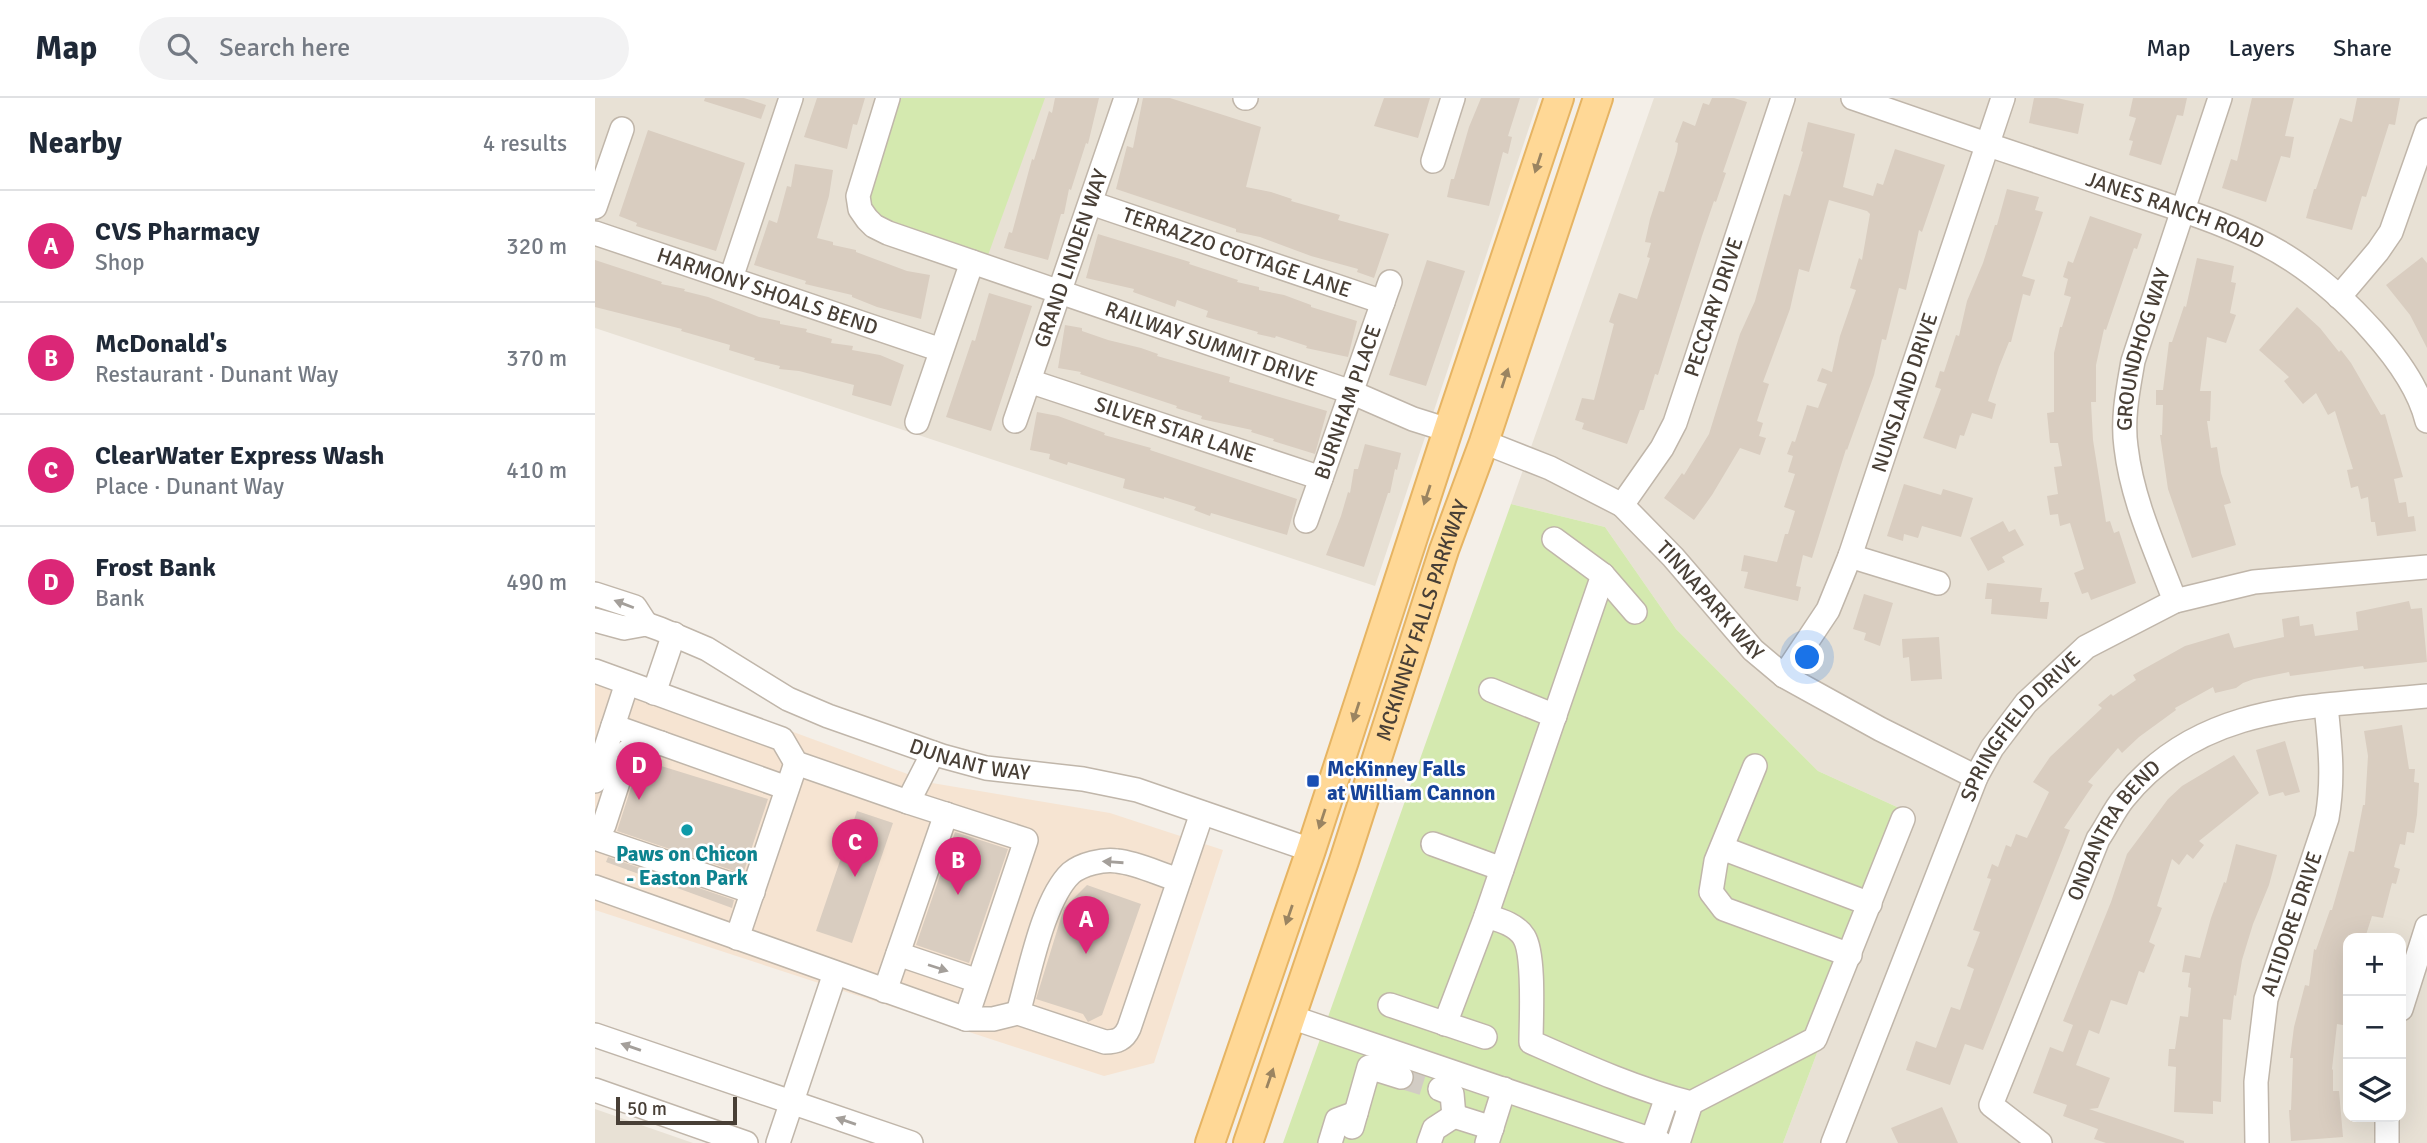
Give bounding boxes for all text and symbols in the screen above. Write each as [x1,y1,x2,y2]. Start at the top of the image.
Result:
search box [139,17,629,80]
text: Map [35,28,97,69]
icon: search [163,29,201,67]
text: Search here [219,32,350,64]
text: Map [2146,33,2191,63]
text: Layers [2229,33,2295,63]
text: Share [2333,33,2392,63]
text: Nearby [28,125,122,162]
text: 4 results [483,129,567,158]
one-way arrow [1532,152,1543,173]
street label: GRAND LINDEN WAY [1028,165,1114,351]
street label: JANES RANCH ROAD [2082,166,2269,255]
street label: TERRAZZO COTTAGE LANE [1119,202,1355,303]
text: CVS Pharmacy [95,216,260,248]
text: A [44,232,58,261]
text: 320 m [506,232,567,261]
street label: PECCARY DRIVE [1678,234,1749,380]
street label: HARMONY SHOALS BEND [653,242,881,341]
text: Shop [95,248,144,277]
street label: GROUNDHOG WAY [2112,264,2176,431]
street label: RAILWAY SUMMIT DRIVE [1101,295,1321,392]
street label: NUNSLAND DRIVE [1866,309,1943,476]
street label: BURNHAM PLACE [1309,321,1387,483]
text: McDonald's [95,328,227,360]
text: B [44,344,58,373]
text: 370 m [506,344,567,373]
text: Restaurant · Dunant Way [95,360,338,389]
one-way arrow [1500,367,1511,388]
street label: SILVER STAR LANE [1091,391,1259,468]
text: ClearWater Express Wash [95,440,384,472]
text: C [44,456,58,485]
text: 410 m [506,456,567,485]
text: Place · Dunant Way [95,472,284,501]
one-way arrow [1421,485,1431,506]
street label: MCKINNEY FALLS PARKWAY [1370,496,1475,744]
street label: TINNAPARK WAY [1651,535,1769,667]
text: Frost Bank [95,552,216,584]
text: D [43,568,59,597]
text: 490 m [506,568,567,597]
text: Bank [95,584,145,613]
one-way arrow [613,598,634,609]
your location [1790,640,1824,674]
street label: SPRINGFIELD DRIVE [1955,646,2086,805]
one-way arrow [1351,701,1361,722]
street label: DUNANT WAY [906,733,1032,786]
pin: D [616,742,662,800]
street label: ONDANTRA BEND [2062,754,2166,905]
place label: McKinney Falls at William Cannon [1327,756,1496,806]
marker: McKinney Falls at William Cannon [1305,773,1321,789]
one-way arrow [1316,808,1327,829]
pin: C [832,819,878,877]
marker: Paws on Chicon - Easton Park [679,822,695,838]
pin: B [935,837,981,895]
place label: Paws on Chicon - Easton Park [616,841,758,891]
street label: ALTIDORE DRIVE [2255,848,2328,999]
one-way arrow [1102,857,1124,868]
pin: A [1063,896,1109,954]
one-way arrow [1283,905,1294,926]
map controls [2343,933,2406,1122]
button: + [2343,933,2406,996]
one-way arrow [927,963,948,973]
button: − [2343,996,2406,1059]
one-way arrow [621,1041,642,1052]
button: layers [2343,1059,2406,1122]
one-way arrow [1265,1068,1276,1089]
scale bar [616,1094,737,1126]
text: 50 m [627,1097,667,1121]
one-way arrow [836,1115,857,1126]

